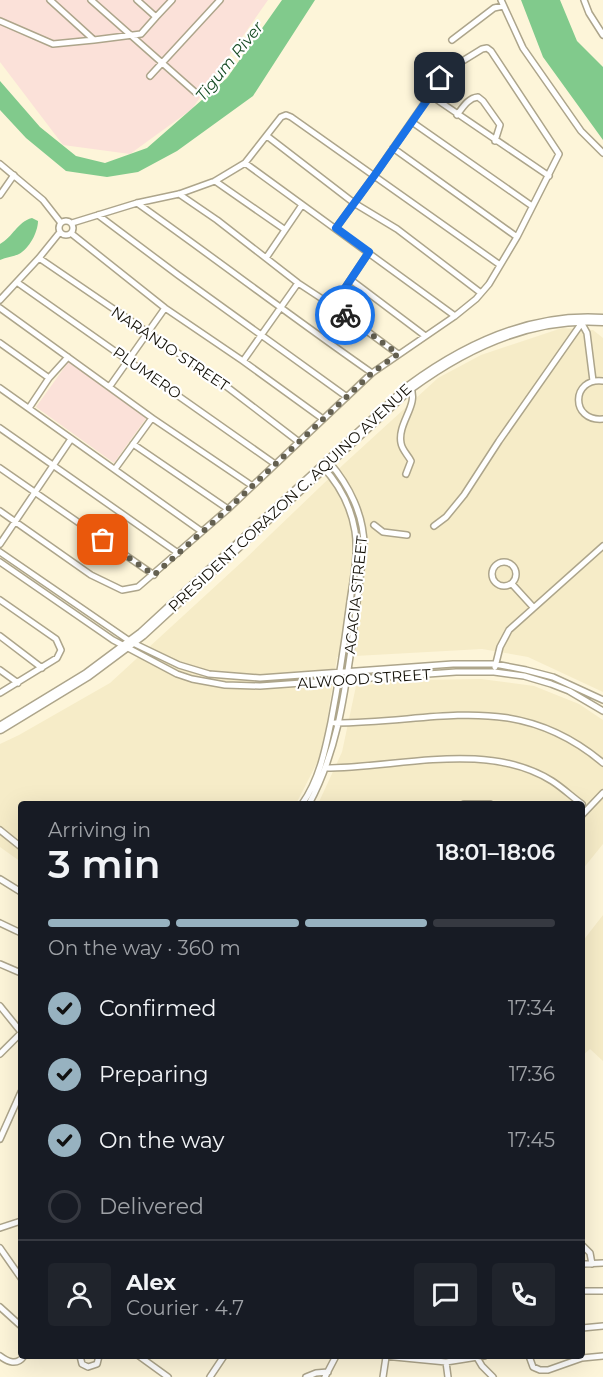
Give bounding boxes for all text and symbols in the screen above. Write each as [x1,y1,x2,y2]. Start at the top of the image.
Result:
water label: Tigum River [192,17,268,105]
pin [414,52,465,103]
icon: home [423,61,456,94]
courier [315,285,375,345]
icon: bike [329,299,362,332]
street label: NARANJO STREET [108,302,233,395]
street label: PLUMERO [110,342,185,403]
street label: PRESIDENT CORAZON C. AQUINO AVENUE [164,380,415,616]
pin [77,514,128,565]
icon: bag [86,523,119,556]
street label: ACACIA STREET [340,535,371,655]
street label: ALWOOD STREET [297,664,432,693]
text: Arriving in [48,818,151,842]
text: 18:01–18:06 [436,839,555,866]
text: 3 min [48,840,161,888]
text: On the way · 360 m [48,936,241,960]
icon: check [48,992,81,1025]
text: Confirmed [99,995,216,1022]
text: 17:34 [508,996,555,1020]
icon: check [48,1058,81,1091]
text: Preparing [99,1061,208,1088]
text: 17:36 [509,1062,555,1086]
icon: check [48,1124,81,1157]
text: On the way [99,1127,224,1154]
text: 17:45 [508,1128,555,1152]
text: Delivered [99,1193,204,1220]
button: person [48,1263,111,1326]
button: chat [414,1263,477,1326]
button: phone [492,1263,555,1326]
text: Alex [126,1269,176,1296]
text: Courier · 4.7 [126,1296,244,1320]

